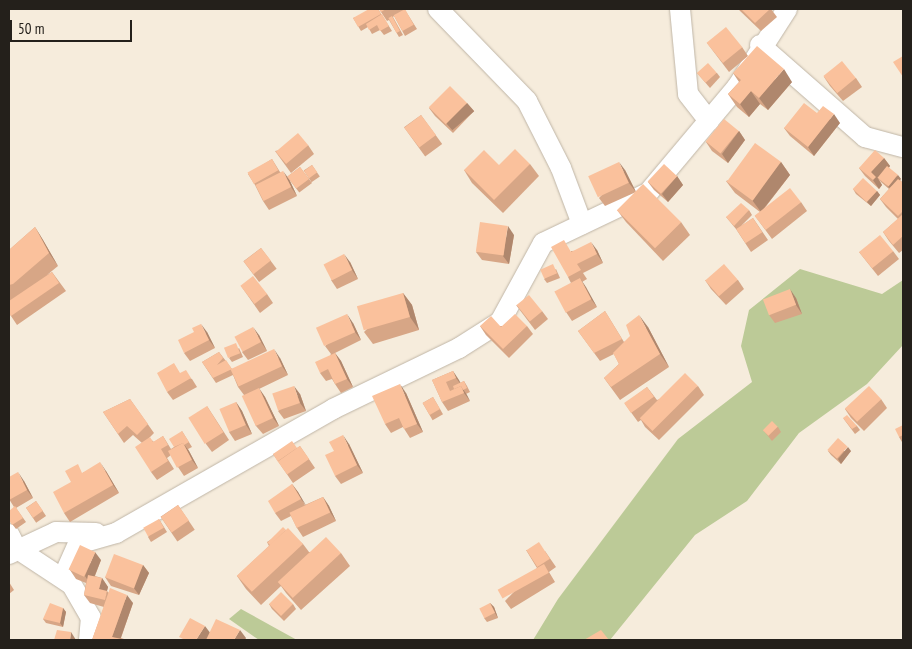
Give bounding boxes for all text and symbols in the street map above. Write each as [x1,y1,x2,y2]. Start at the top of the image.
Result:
scale bar [12,10,135,42]
text: 50 m [18,19,44,38]

